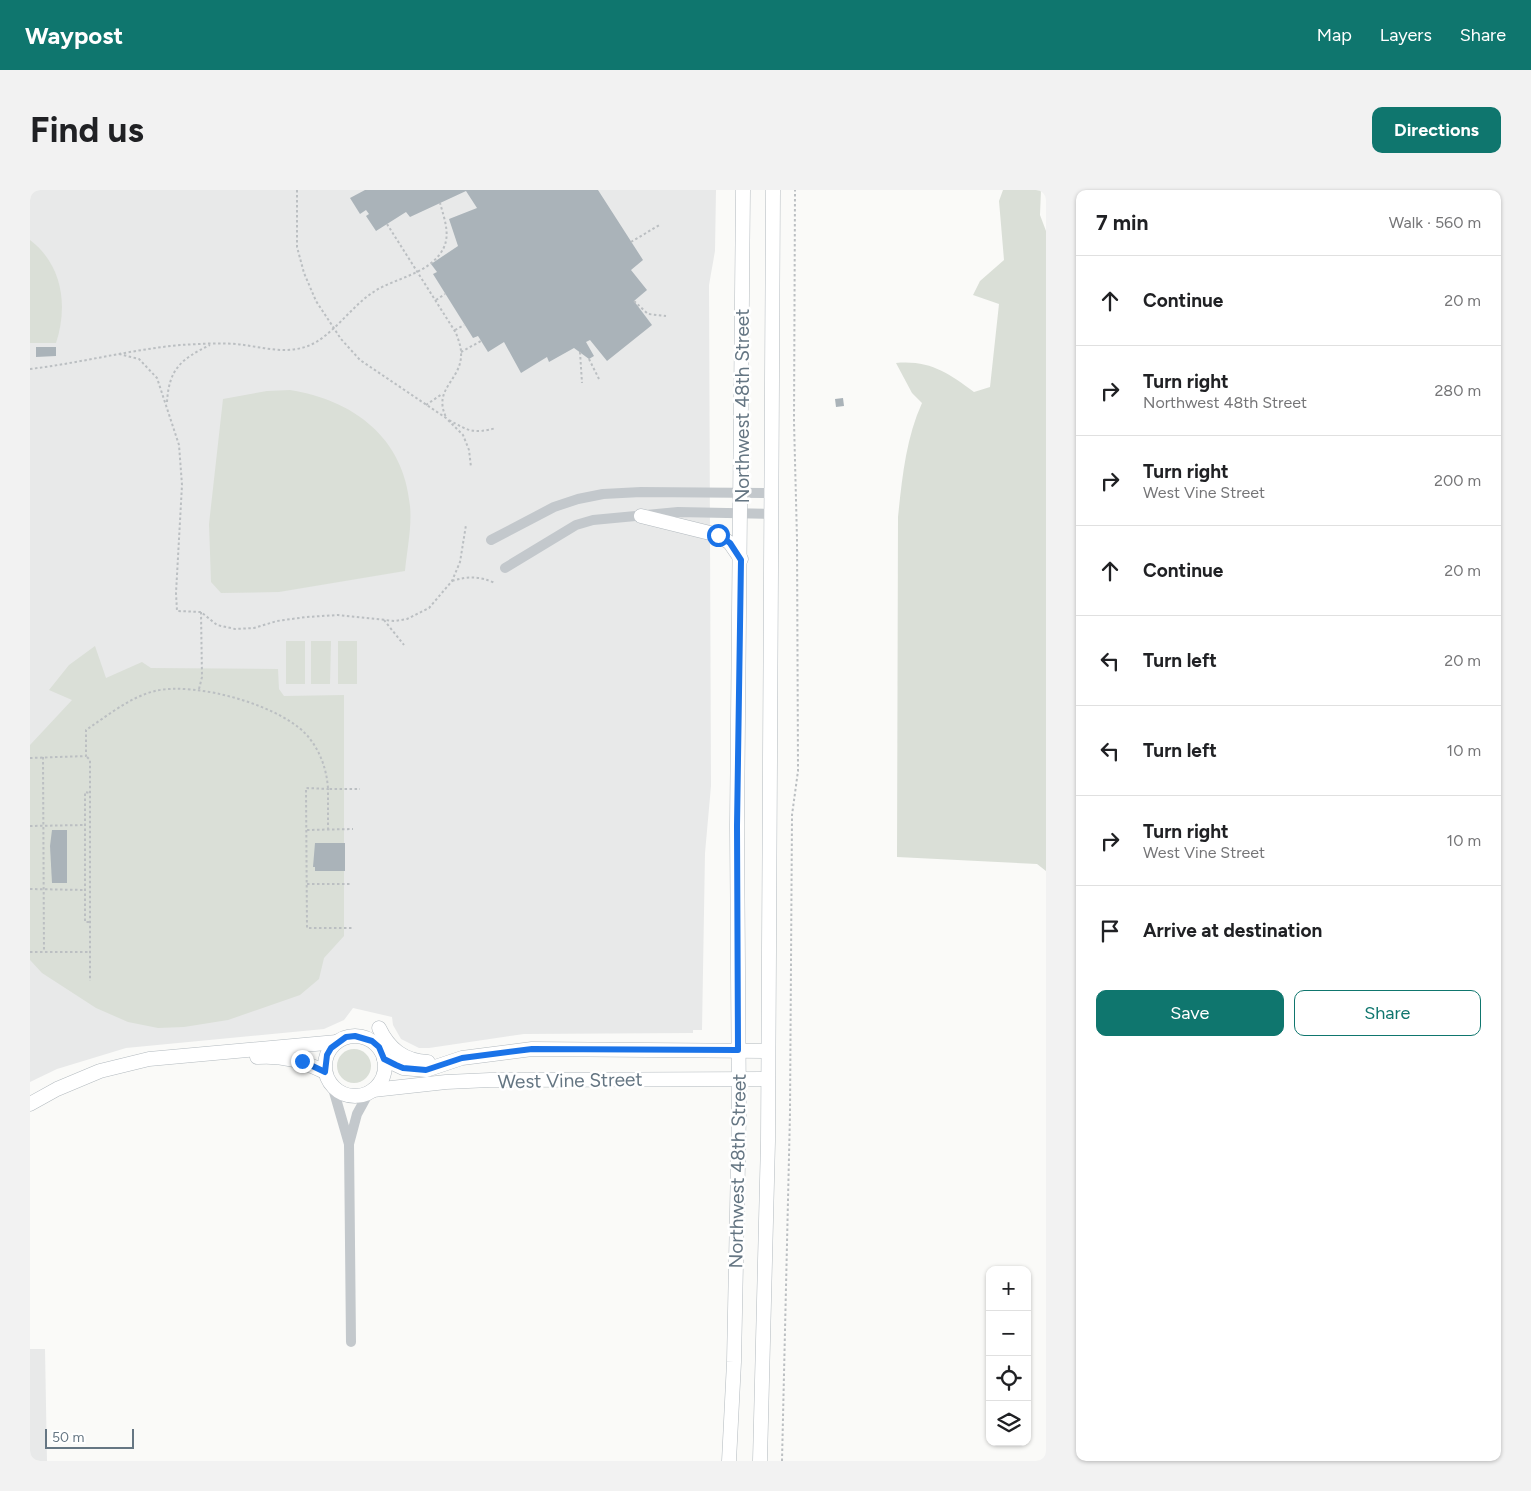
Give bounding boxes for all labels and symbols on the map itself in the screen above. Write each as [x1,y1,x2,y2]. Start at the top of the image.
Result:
street label: Northwest 48th Street [731,309,754,503]
route start [707,524,730,547]
route end [291,1050,314,1073]
street label: West Vine Street [497,1068,643,1093]
street label: Northwest 48th Street [724,1073,751,1269]
scale bar [45,1426,134,1449]

